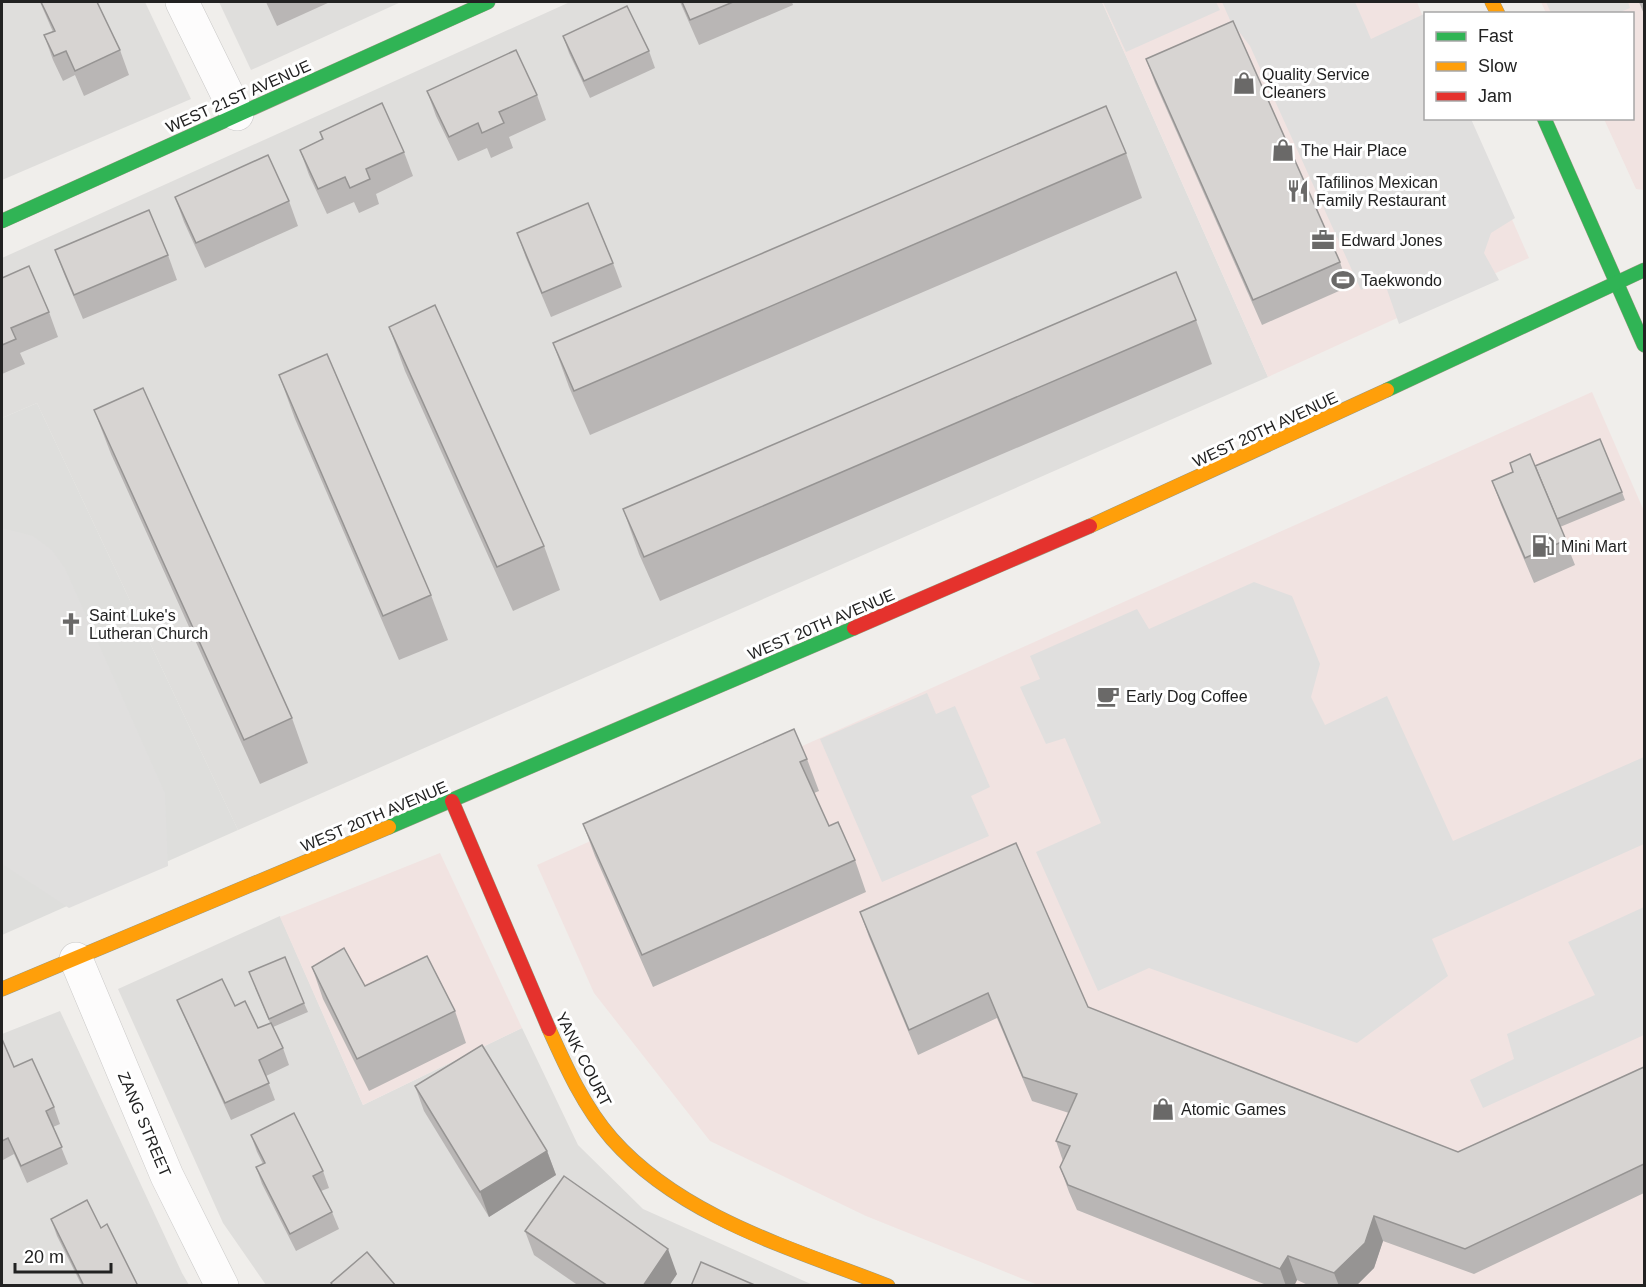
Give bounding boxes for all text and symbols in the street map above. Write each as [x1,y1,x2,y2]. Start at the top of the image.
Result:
legend [1424,12,1634,120]
text: Fast [1478,26,1513,46]
text: Slow [1478,56,1518,76]
street label: WEST 21ST AVENUE [163,57,313,136]
place label: Quality Service Cleaners [1262,66,1370,101]
shop icon: Quality Service Cleaners [1231,70,1257,96]
text: Jam [1478,86,1512,106]
shop icon: The Hair Place [1270,137,1296,163]
place label: The Hair Place [1301,142,1407,159]
place label: Tafilinos Mexican Family Restaurant [1316,174,1446,209]
restaurant icon: Tafilinos Mexican Family Restaurant [1285,178,1311,204]
office icon: Edward Jones [1310,227,1336,253]
place label: Edward Jones [1341,232,1442,249]
sports icon: Taekwondo [1330,267,1356,293]
place label: Taekwondo [1361,272,1442,289]
street label: WEST 20TH AVENUE [1190,388,1340,470]
fuel station icon: Mini Mart [1530,533,1556,559]
place label: Mini Mart [1561,538,1627,555]
street label: WEST 20TH AVENUE [745,586,897,663]
place label: Saint Luke's Lutheran Church [89,607,208,642]
church icon: Saint Luke's Lutheran Church [58,611,84,637]
cafe icon: Early Dog Coffee [1095,683,1121,709]
place label: Early Dog Coffee [1126,688,1248,705]
street label: WEST 20TH AVENUE [298,778,450,855]
street label: YANK COURT [553,1009,615,1109]
street label: ZANG STREET [115,1069,174,1179]
shop icon: Atomic Games [1150,1096,1176,1122]
place label: Atomic Games [1181,1101,1286,1118]
scale bar [15,1236,111,1274]
text: 20 m [24,1247,64,1267]

